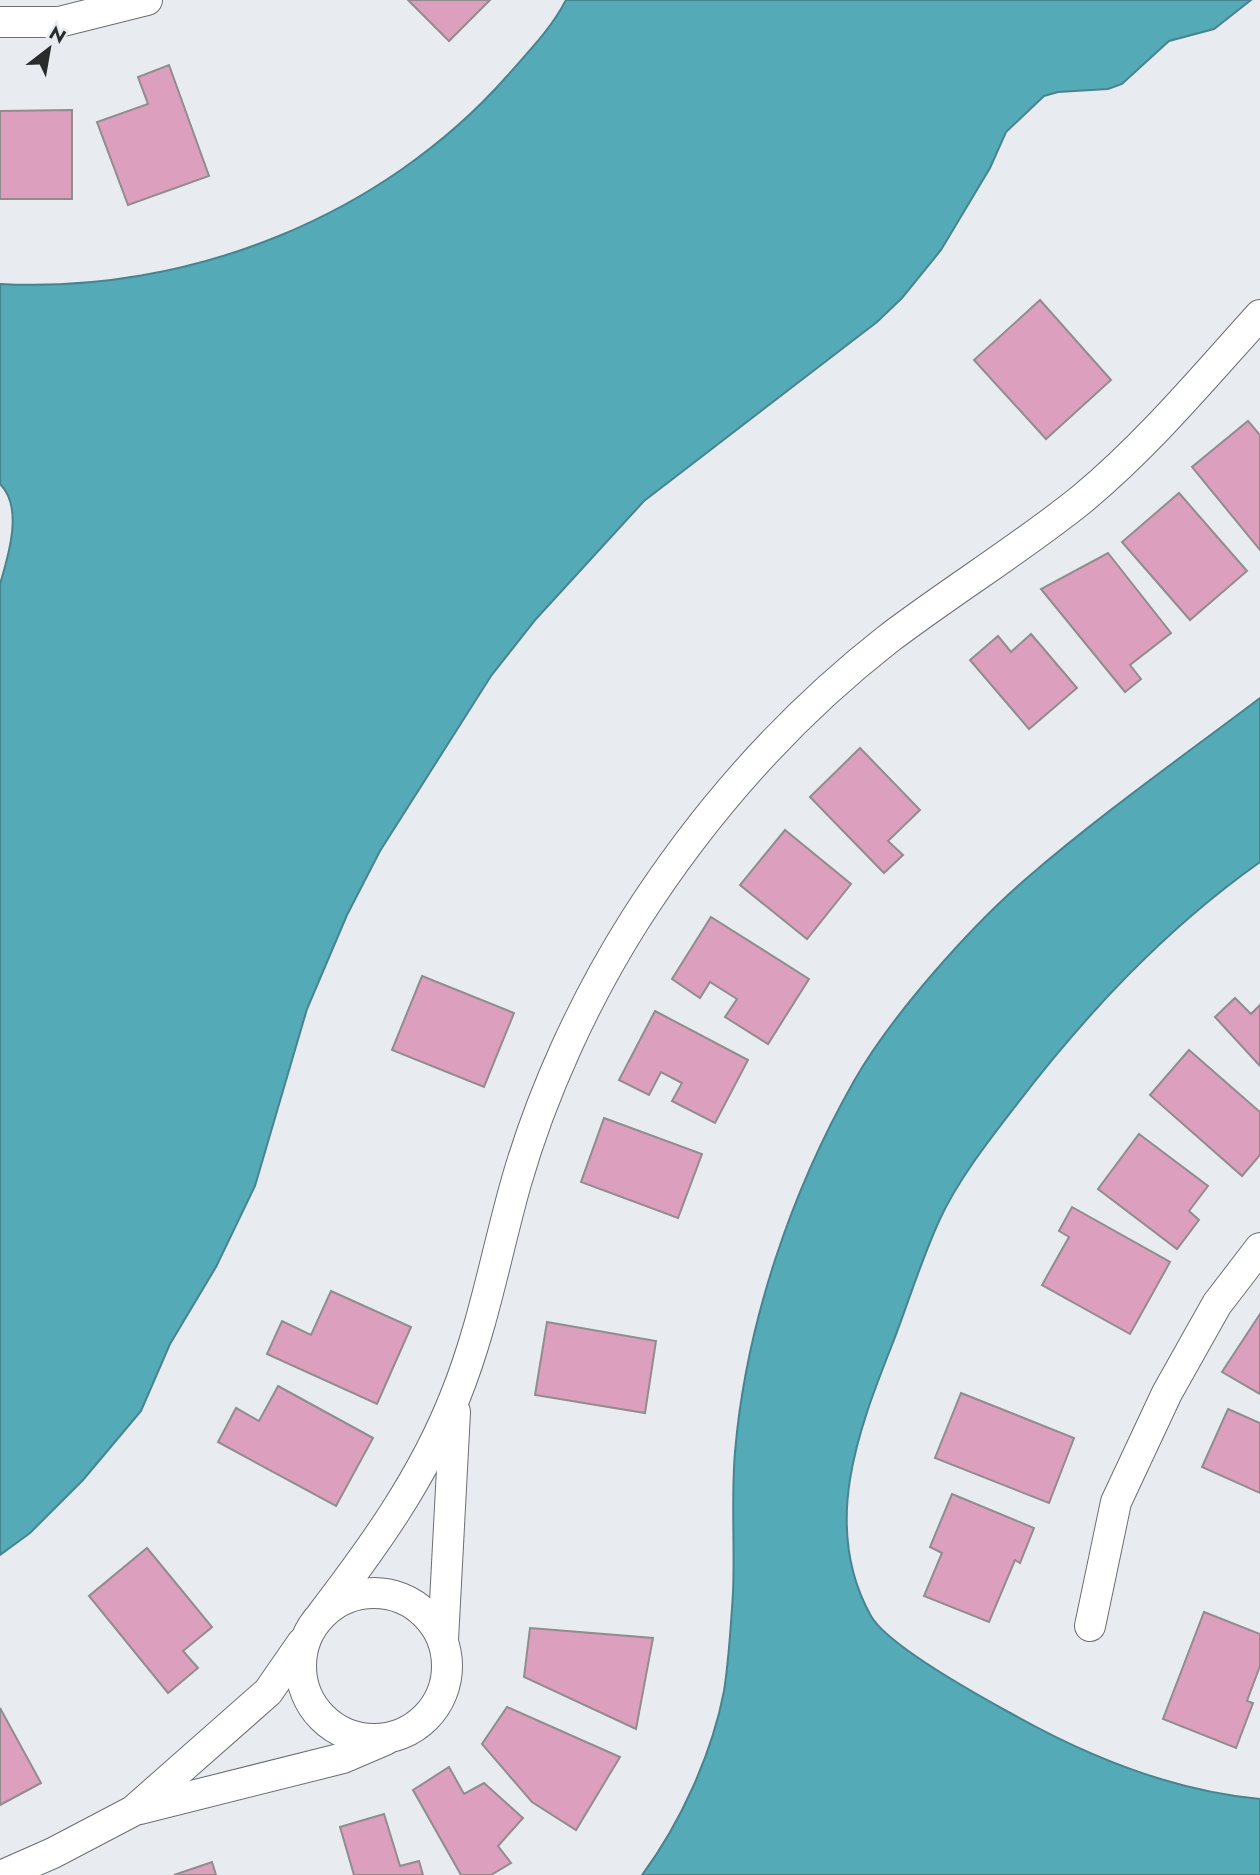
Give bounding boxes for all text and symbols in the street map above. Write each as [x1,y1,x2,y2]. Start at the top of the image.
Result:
north arrow [14,14,84,84]
text: N [44,19,71,50]

